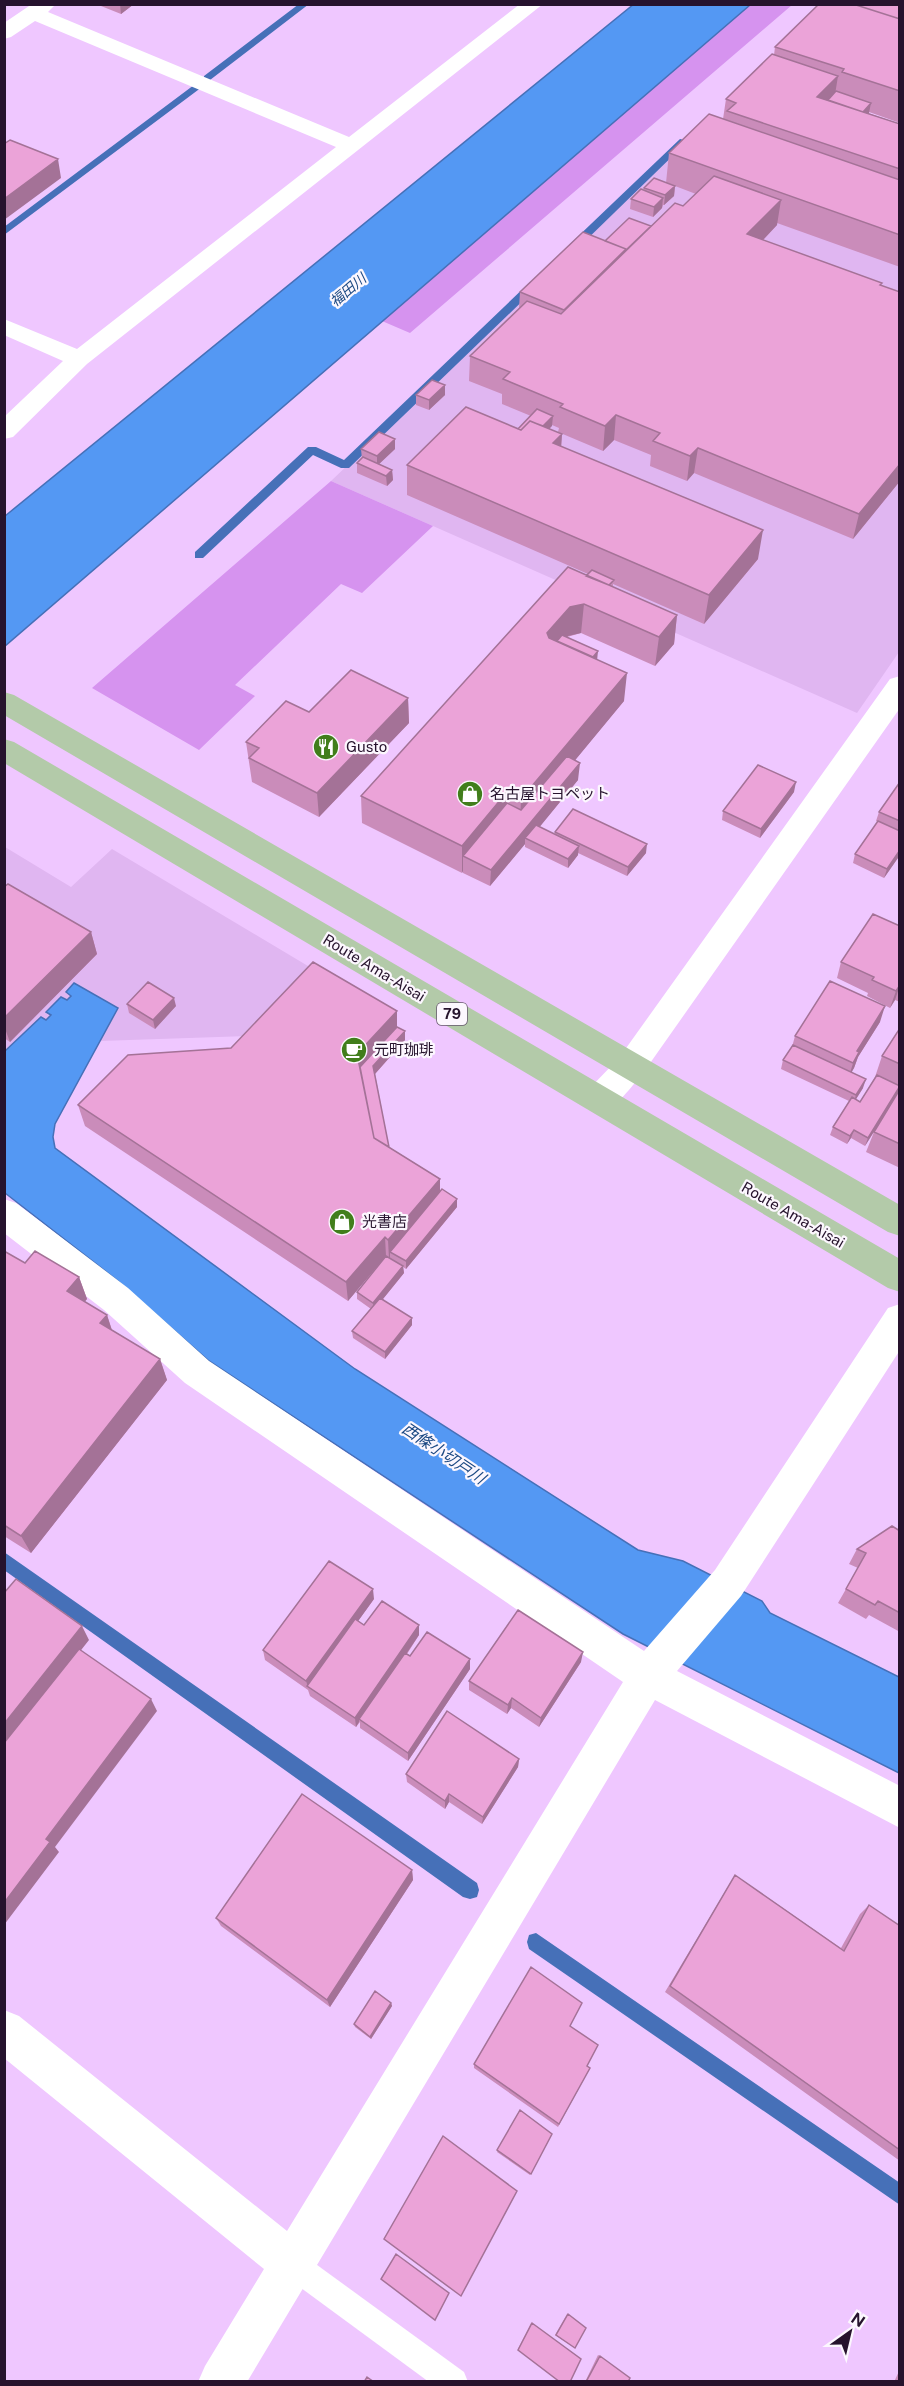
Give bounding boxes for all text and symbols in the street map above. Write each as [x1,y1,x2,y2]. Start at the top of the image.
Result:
water label: 福田川 [327,269,371,310]
restaurant icon: Gusto [311,732,341,762]
place label: Gusto [346,738,387,755]
shop icon: 名古屋トヨペット [455,779,485,809]
place label: 名古屋トヨペット [490,785,610,802]
street label: Route Ama-Aisai [320,930,428,1005]
road number: 79 [437,1003,467,1025]
cafe icon: 元町珈琲 [339,1035,369,1065]
place label: 元町珈琲 [374,1041,434,1058]
street label: Route Ama-Aisai [739,1178,848,1251]
shop icon: 光書店 [327,1207,357,1237]
place label: 光書店 [362,1213,407,1230]
water label: 西條小切戸川 [399,1419,490,1489]
north arrow [820,2302,880,2362]
text: N [848,2309,869,2331]

